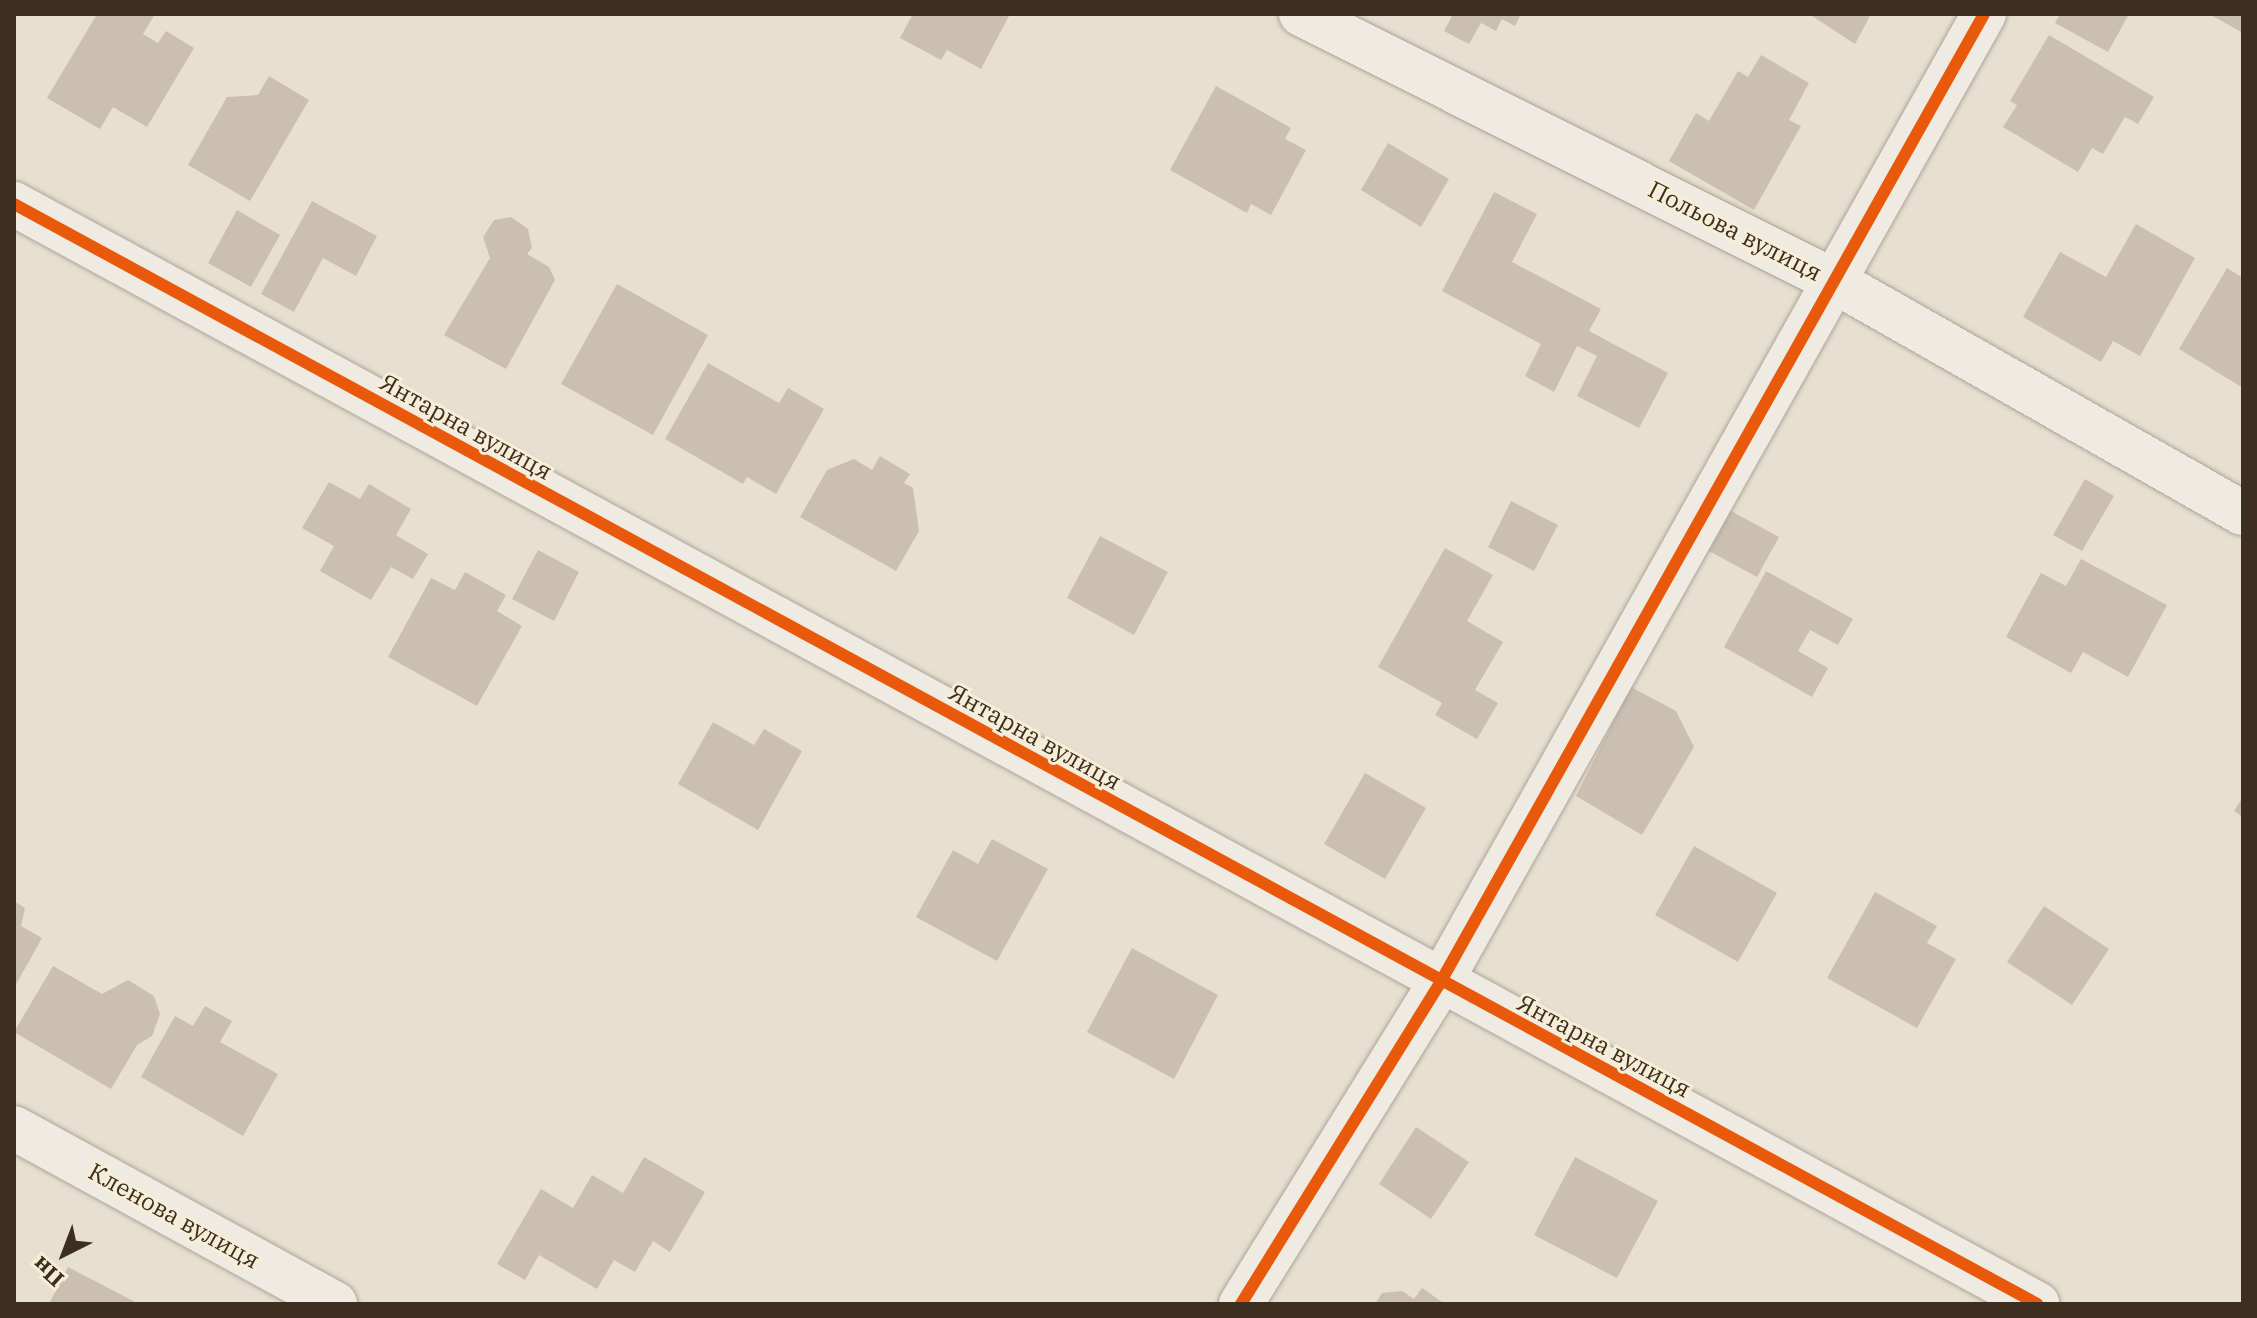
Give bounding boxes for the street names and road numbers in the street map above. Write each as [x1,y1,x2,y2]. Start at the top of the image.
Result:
street label: Польова вулиця [1643,175,1827,287]
street label: Янтарна вулиця [375,368,557,486]
street label: Янтарна вулиця [944,678,1126,796]
street label: Янтарна вулиця [1512,988,1696,1104]
street label: Кленова вулиця [83,1157,265,1275]

